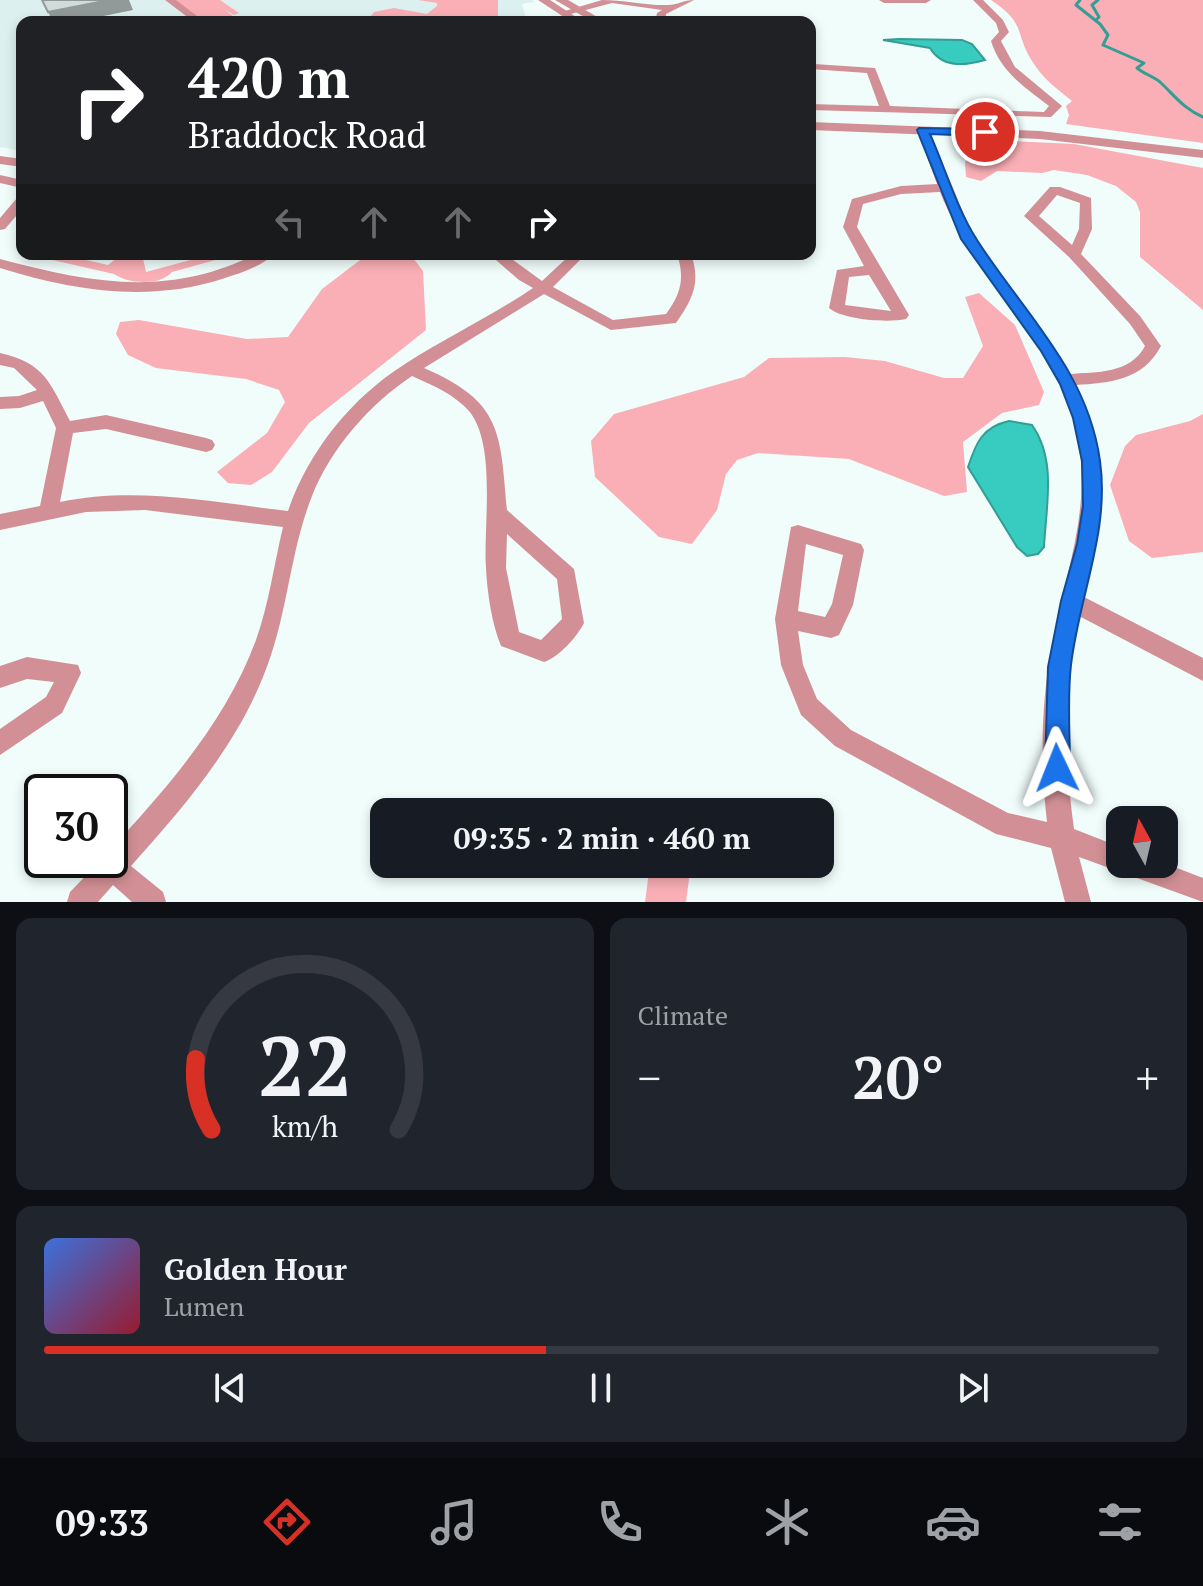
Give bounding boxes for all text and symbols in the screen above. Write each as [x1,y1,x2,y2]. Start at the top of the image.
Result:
text: 420 m [188,40,350,114]
icon: right [56,48,160,152]
pin [951,98,1019,166]
icon: arrive [963,110,1007,154]
text: Braddock Road [188,111,426,158]
icon: left [268,200,312,244]
icon: ahead [352,200,396,244]
icon: ahead [436,200,480,244]
icon: right [520,200,564,244]
position arrow [1015,726,1099,810]
speed limit sign: 30 [24,774,128,878]
north arrow [1106,806,1178,878]
map controls [1106,806,1178,878]
text: 09:35 · 2 min · 460 m [454,818,750,858]
text: Climate [638,998,728,1032]
text: 22 [258,1010,352,1120]
text: 20° [852,1037,945,1116]
text: − [638,1048,661,1107]
text: + [1136,1048,1159,1107]
text: km/h [272,1107,338,1145]
text: Golden Hour [164,1249,347,1289]
text: Lumen [164,1289,244,1323]
icon: previous [208,1366,252,1410]
icon: pause [579,1366,623,1410]
icon: next [951,1366,995,1410]
icon: directions [259,1494,315,1550]
icon: music [426,1494,482,1550]
icon: phone [592,1494,648,1550]
icon: climate [759,1494,815,1550]
icon: car [925,1494,981,1550]
icon: filters [1092,1494,1148,1550]
text: 09:33 [55,1499,149,1546]

